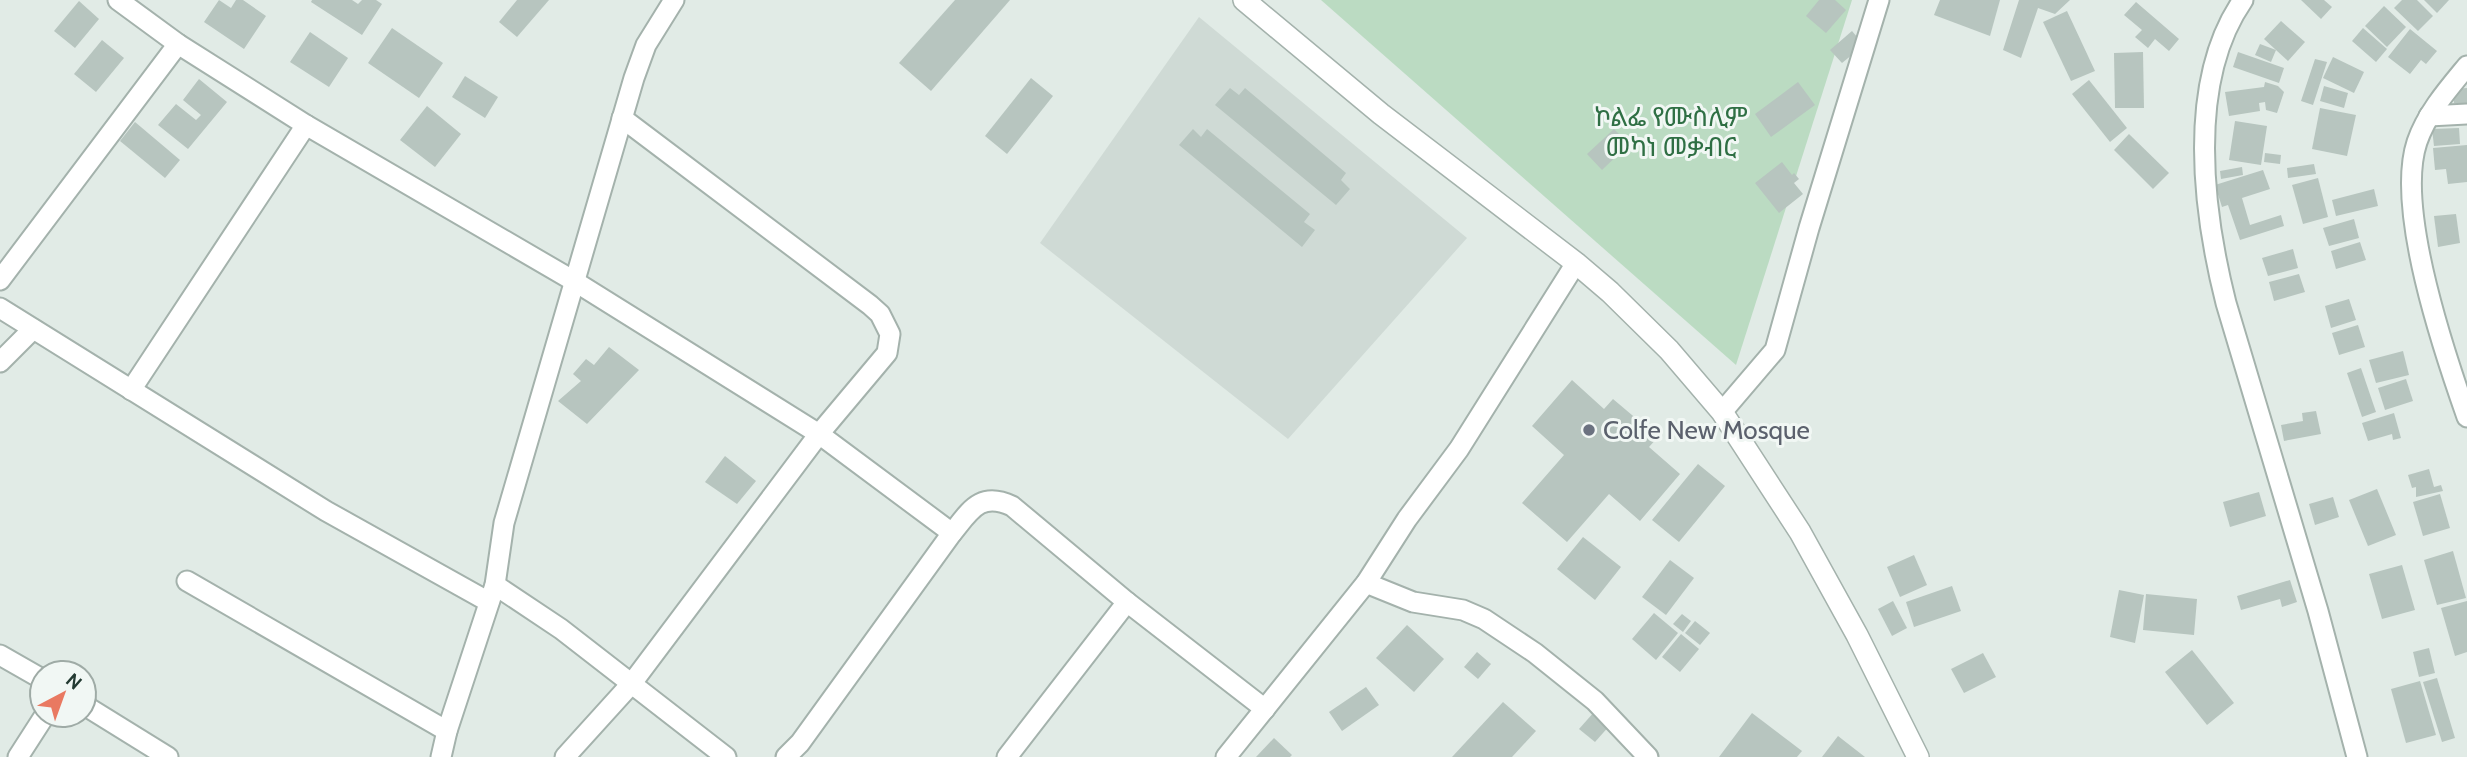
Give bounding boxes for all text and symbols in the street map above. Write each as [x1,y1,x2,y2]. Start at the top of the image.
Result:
park label: ኮልፌ የሙስሊም መካነ መቃብር [1594,101,1748,163]
place label: Colfe New Mosque [1603,414,1810,446]
marker: Colfe New Mosque [1581,422,1597,438]
north arrow [28,659,98,729]
text: N [61,668,86,695]

